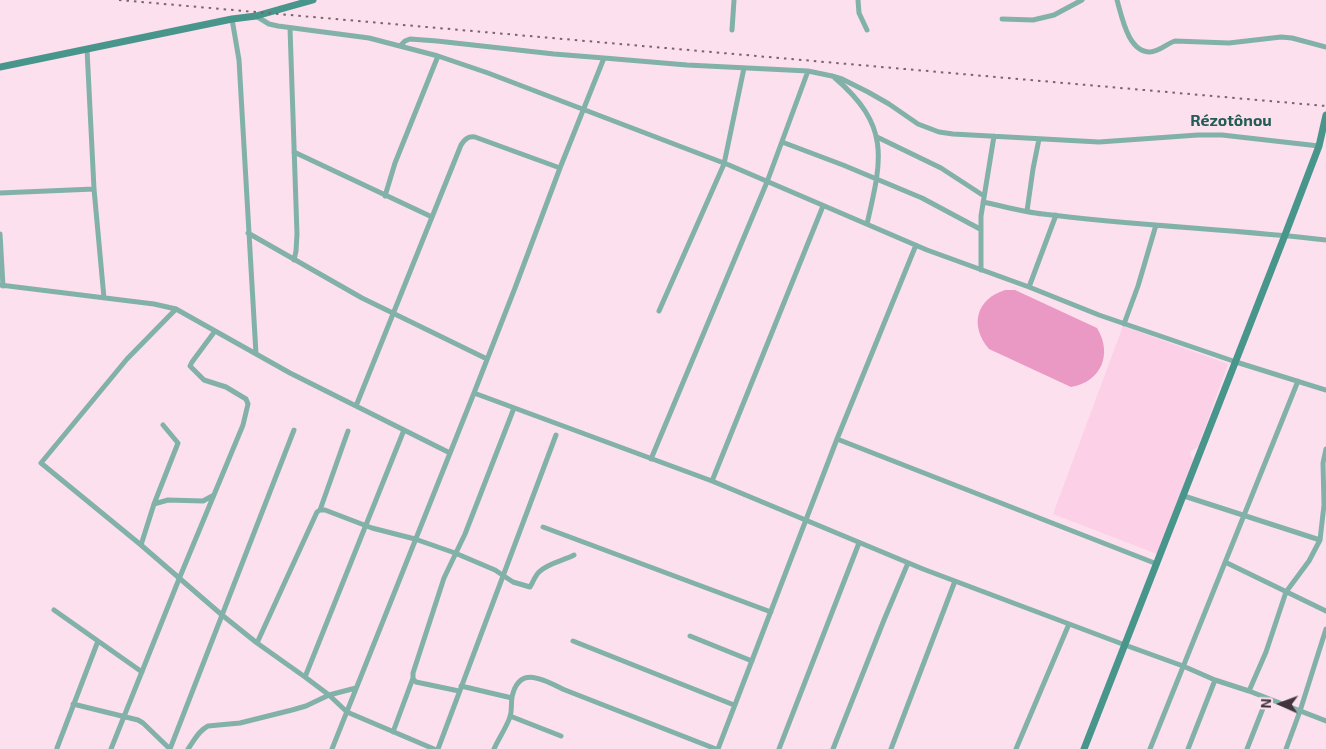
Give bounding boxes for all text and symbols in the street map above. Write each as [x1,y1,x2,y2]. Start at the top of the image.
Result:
district label: Rézotônou [1190,111,1272,131]
north arrow [1256,679,1306,729]
text: N [1257,698,1274,709]

